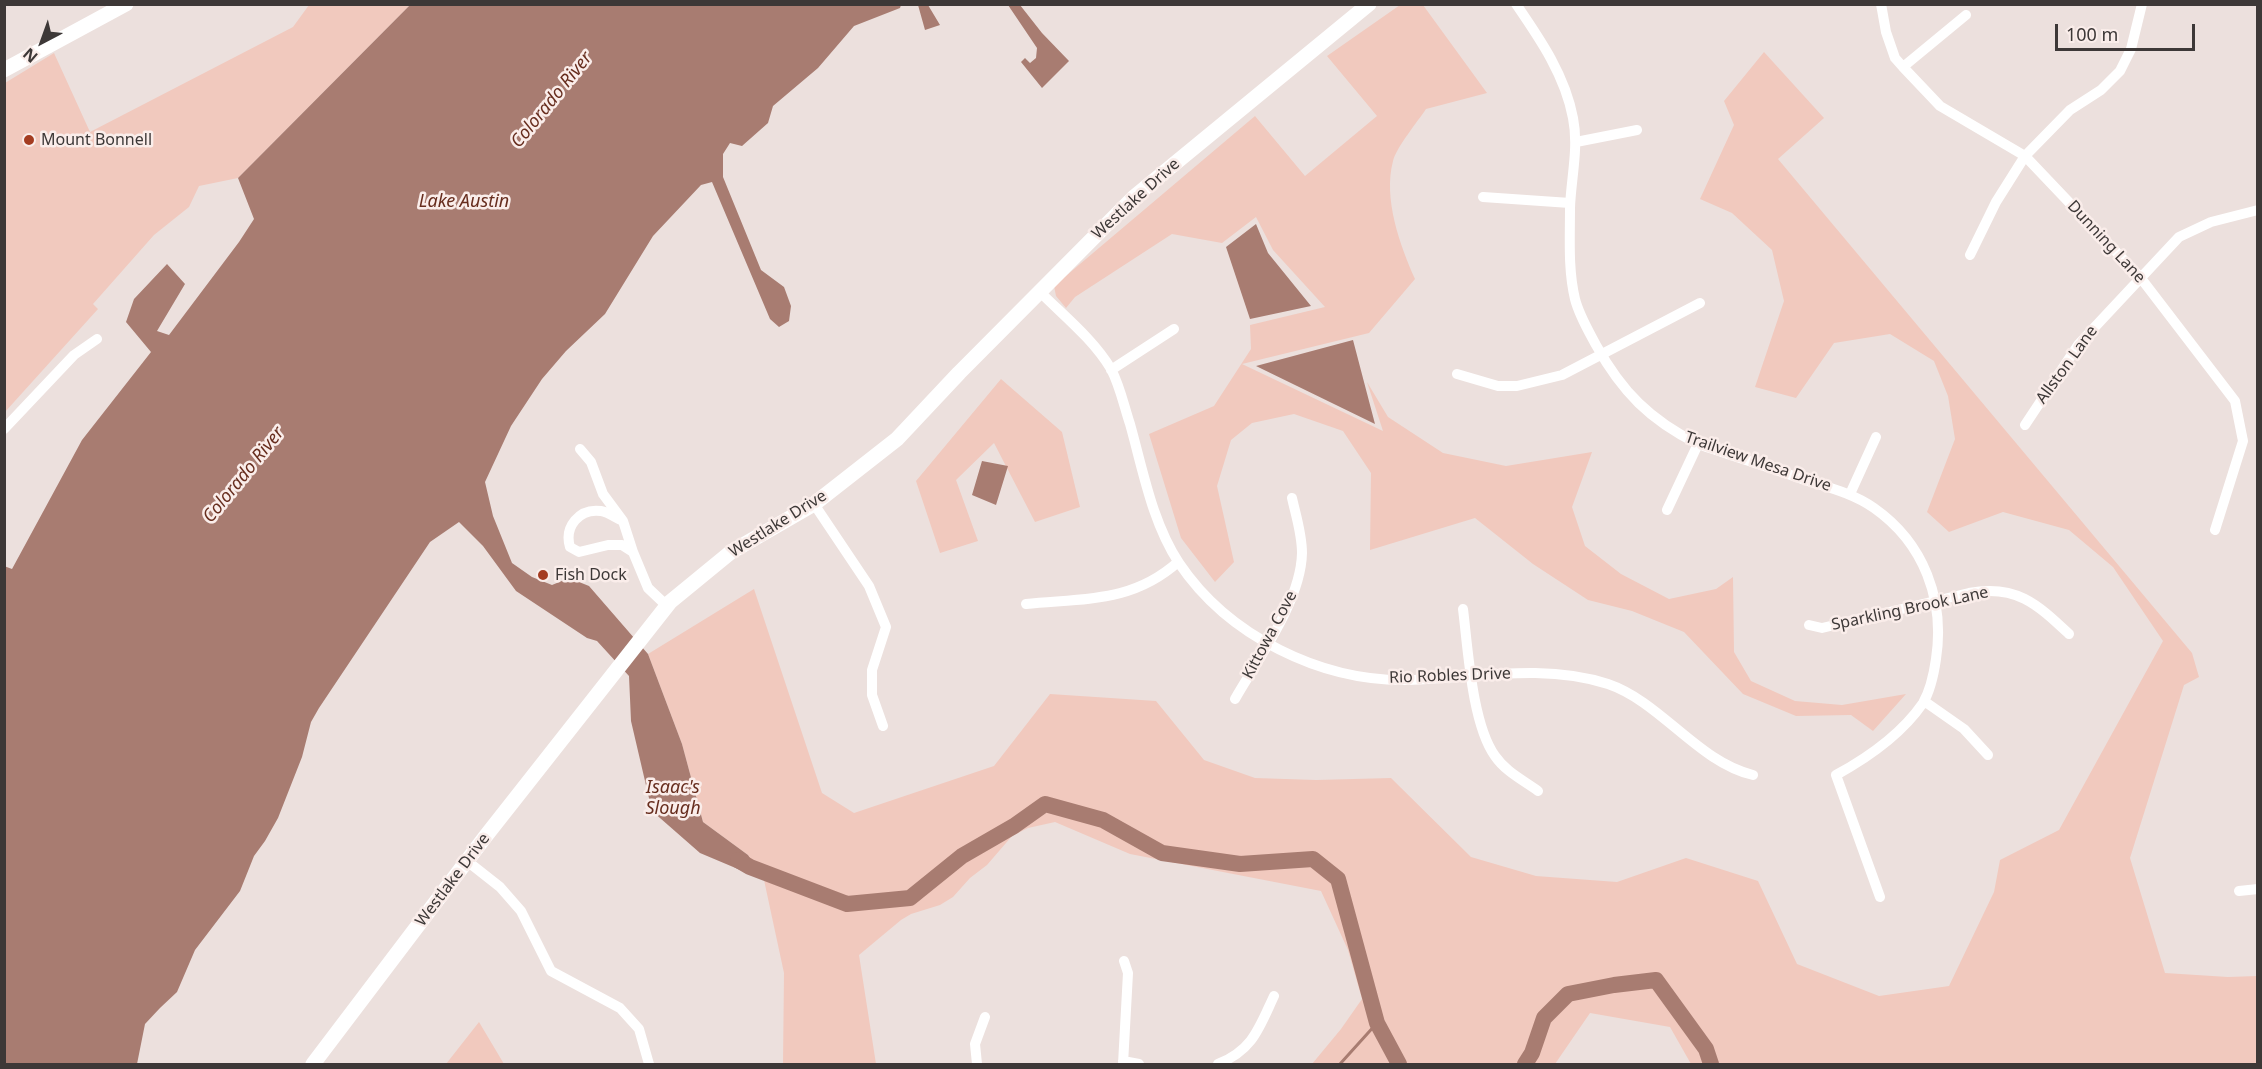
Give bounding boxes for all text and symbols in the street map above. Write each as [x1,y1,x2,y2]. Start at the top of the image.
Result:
north arrow [12,12,72,72]
scale bar [2058,12,2198,50]
text: 100 m [2066,22,2118,46]
text: N [18,43,42,68]
water label: Colorado River [507,48,597,152]
place label: Mount Bonnell [41,130,152,150]
marker: Mount Bonnell [22,133,36,147]
street label: Westlake Drive [1088,155,1184,243]
water label: Lake Austin [419,191,509,213]
street label: Dunning Lane [2063,197,2149,287]
street label: Allston Lane [2032,322,2102,408]
water label: Colorado River [199,423,289,527]
street label: Trailview Mesa Drive [1682,428,1834,496]
street label: Westlake Drive [726,486,830,562]
place label: Fish Dock [555,565,627,585]
marker: Fish Dock [536,568,550,582]
street label: Sparkling Brook Lane [1830,583,1990,635]
street label: Kittowa Cove [1239,588,1301,682]
street label: Rio Robles Drive [1389,664,1511,688]
water label: Isaac's Slough [645,777,701,820]
street label: Westlake Drive [412,830,494,930]

